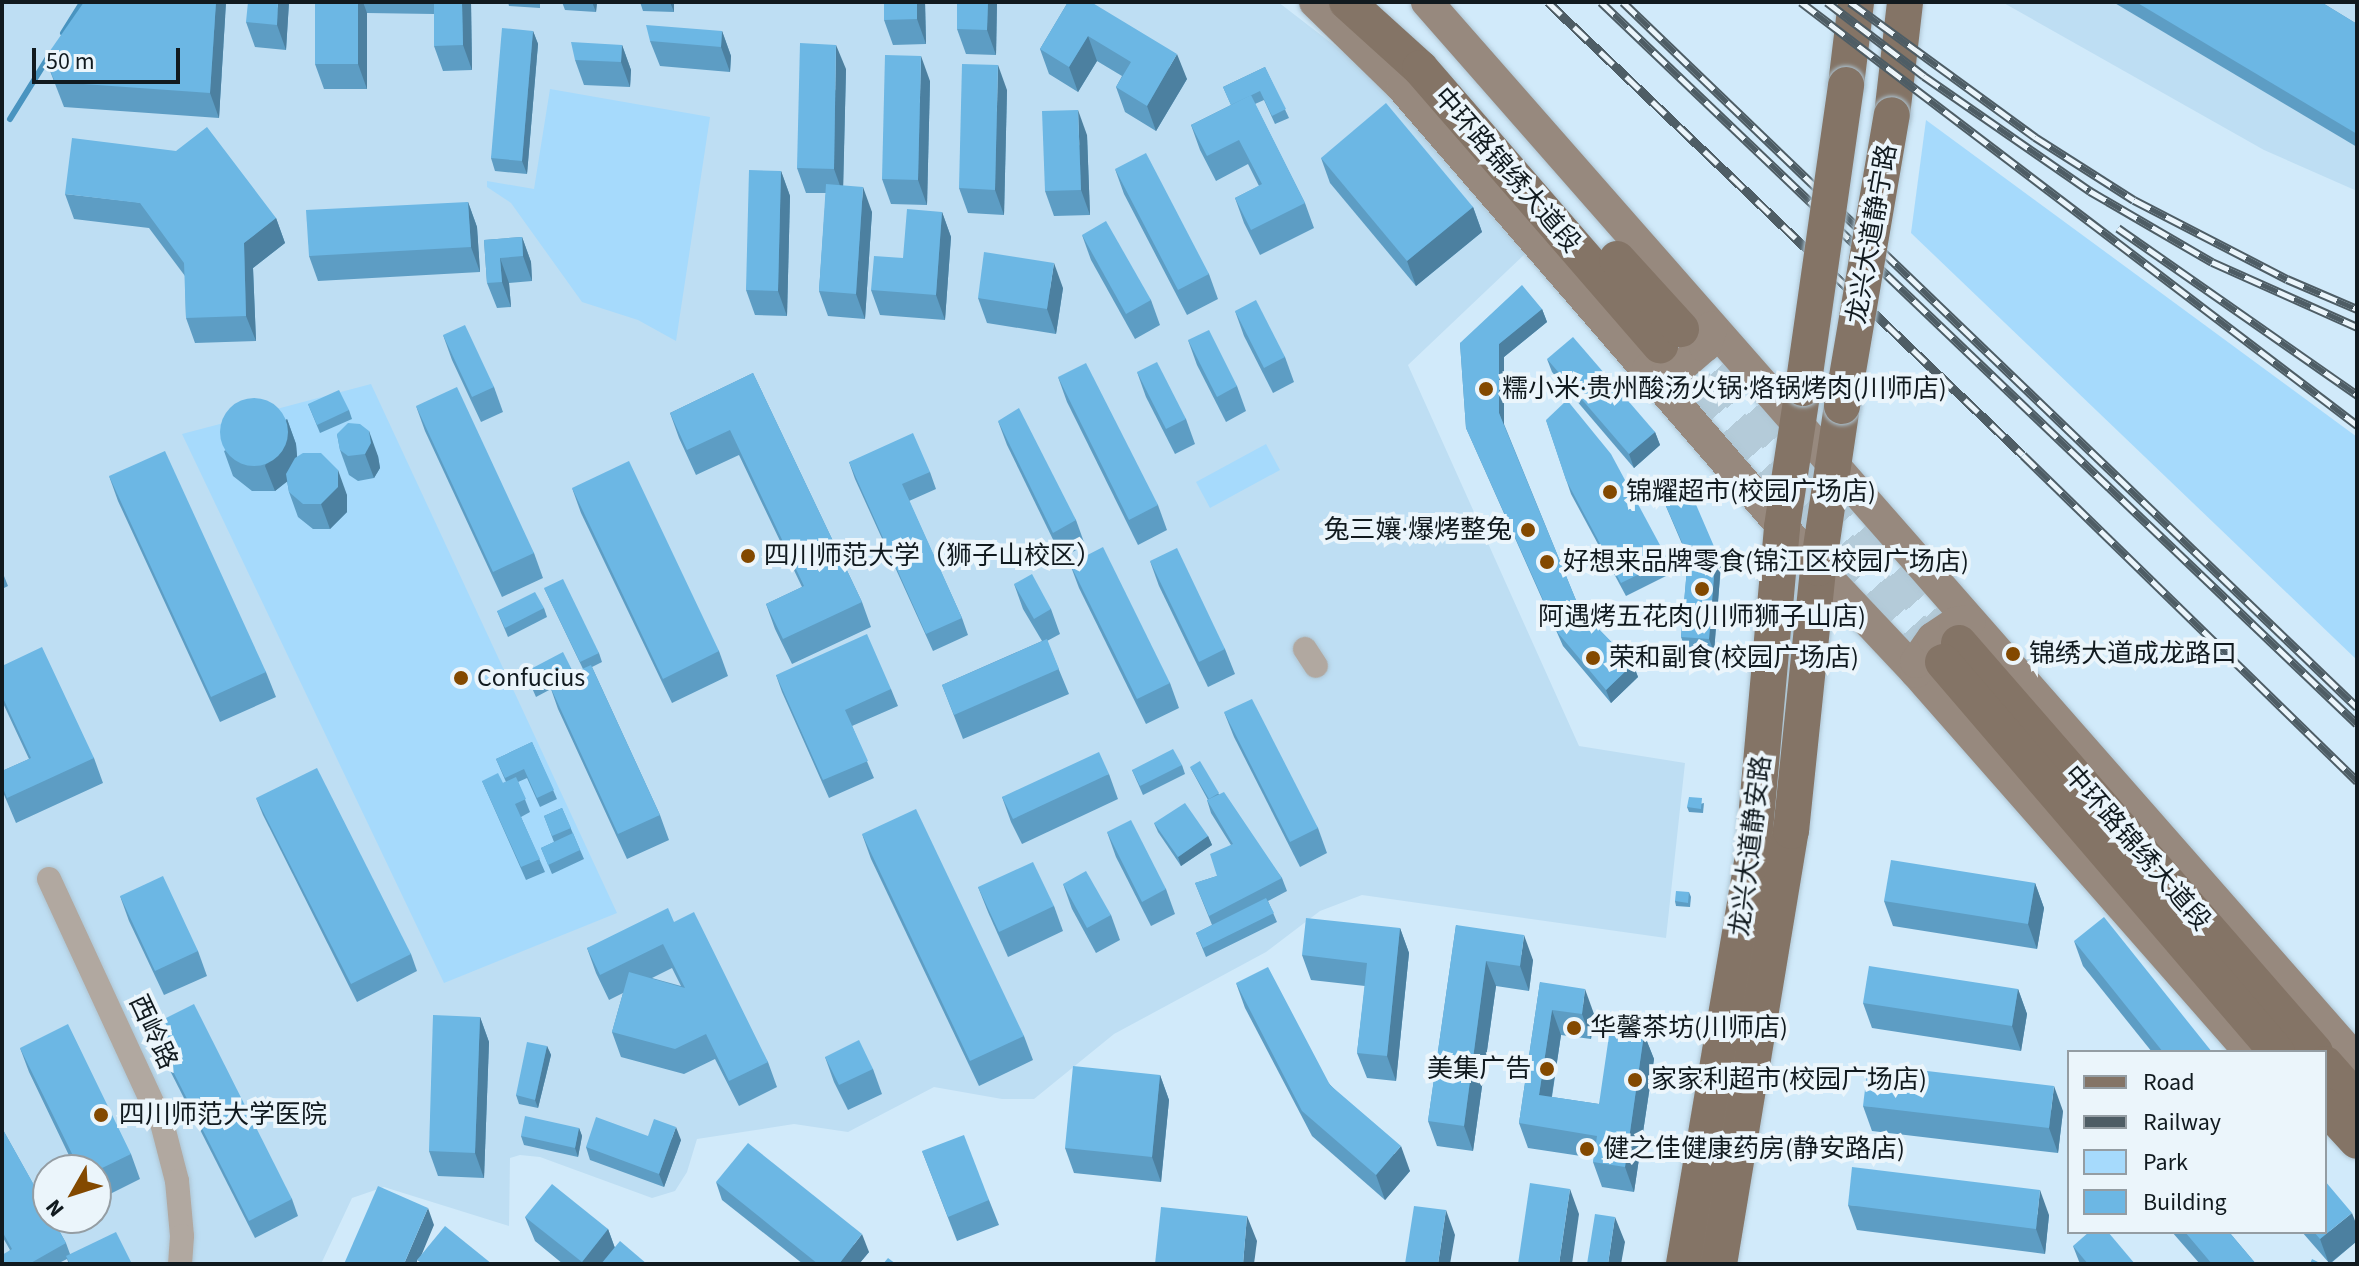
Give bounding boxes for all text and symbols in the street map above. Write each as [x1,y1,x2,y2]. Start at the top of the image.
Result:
scale bar [36,32,184,82]
text: 50 m [46,44,95,79]
street label: 中环路锦绣大道段 [1427,81,1587,259]
street label: 龙兴大道静宁路 [1841,142,1903,326]
place label: 糯小米·贵州酸汤火锅·烙锅烤肉(川师店) [1502,373,1947,405]
marker: 糯小米·贵州酸汤火锅·烙锅烤肉(川师店) [1477,380,1495,398]
place label: 锦耀超市(校园广场店) [1626,476,1876,508]
marker: 锦耀超市(校园广场店) [1601,483,1619,501]
place label: 兔三孃·爆烤整兔 [1324,514,1512,546]
marker: 兔三孃·爆烤整兔 [1519,521,1537,539]
place label: 四川师范大学（狮子山校区） [764,540,1102,572]
place label: 好想来品牌零食(锦江区校园广场店) [1563,546,1969,578]
marker: 四川师范大学（狮子山校区） [739,547,757,565]
marker: 好想来品牌零食(锦江区校园广场店) [1538,553,1556,571]
marker: 阿遇烤五花肉(川师狮子山店) [1693,580,1711,598]
place label: 阿遇烤五花肉(川师狮子山店) [1538,601,1866,633]
place label: 锦绣大道成龙路口 [2029,638,2237,670]
place label: 荣和副食(校园广场店) [1609,642,1859,674]
marker: 锦绣大道成龙路口 [2004,645,2022,663]
marker: 荣和副食(校园广场店) [1584,649,1602,667]
place label: Confucius [477,662,585,694]
marker: Confucius [452,669,470,687]
street label: 龙兴大道静安路 [1724,754,1778,938]
street label: 中环路锦绣大道段 [2057,759,2217,937]
street label: 西岭路 [122,990,184,1074]
place label: 华馨茶坊(川师店) [1590,1012,1788,1044]
marker: 华馨茶坊(川师店) [1565,1019,1583,1037]
legend [2067,1050,2327,1234]
place label: 美集广告 [1427,1053,1531,1085]
marker: 美集广告 [1538,1060,1556,1078]
place label: 家家利超市(校园广场店) [1651,1064,1927,1096]
text: Road [2143,1065,2195,1100]
marker: 家家利超市(校园广场店) [1626,1071,1644,1089]
place label: 四川师范大学医院 [119,1099,327,1131]
marker: 四川师范大学医院 [90,1104,112,1126]
text: Railway [2143,1105,2221,1140]
place label: 健之佳健康药房(静安路店) [1603,1133,1905,1165]
marker: 健之佳健康药房(静安路店) [1578,1140,1596,1158]
text: Park [2143,1145,2188,1180]
north arrow [32,1154,112,1234]
text: Building [2143,1185,2227,1220]
text: N [38,1192,72,1224]

